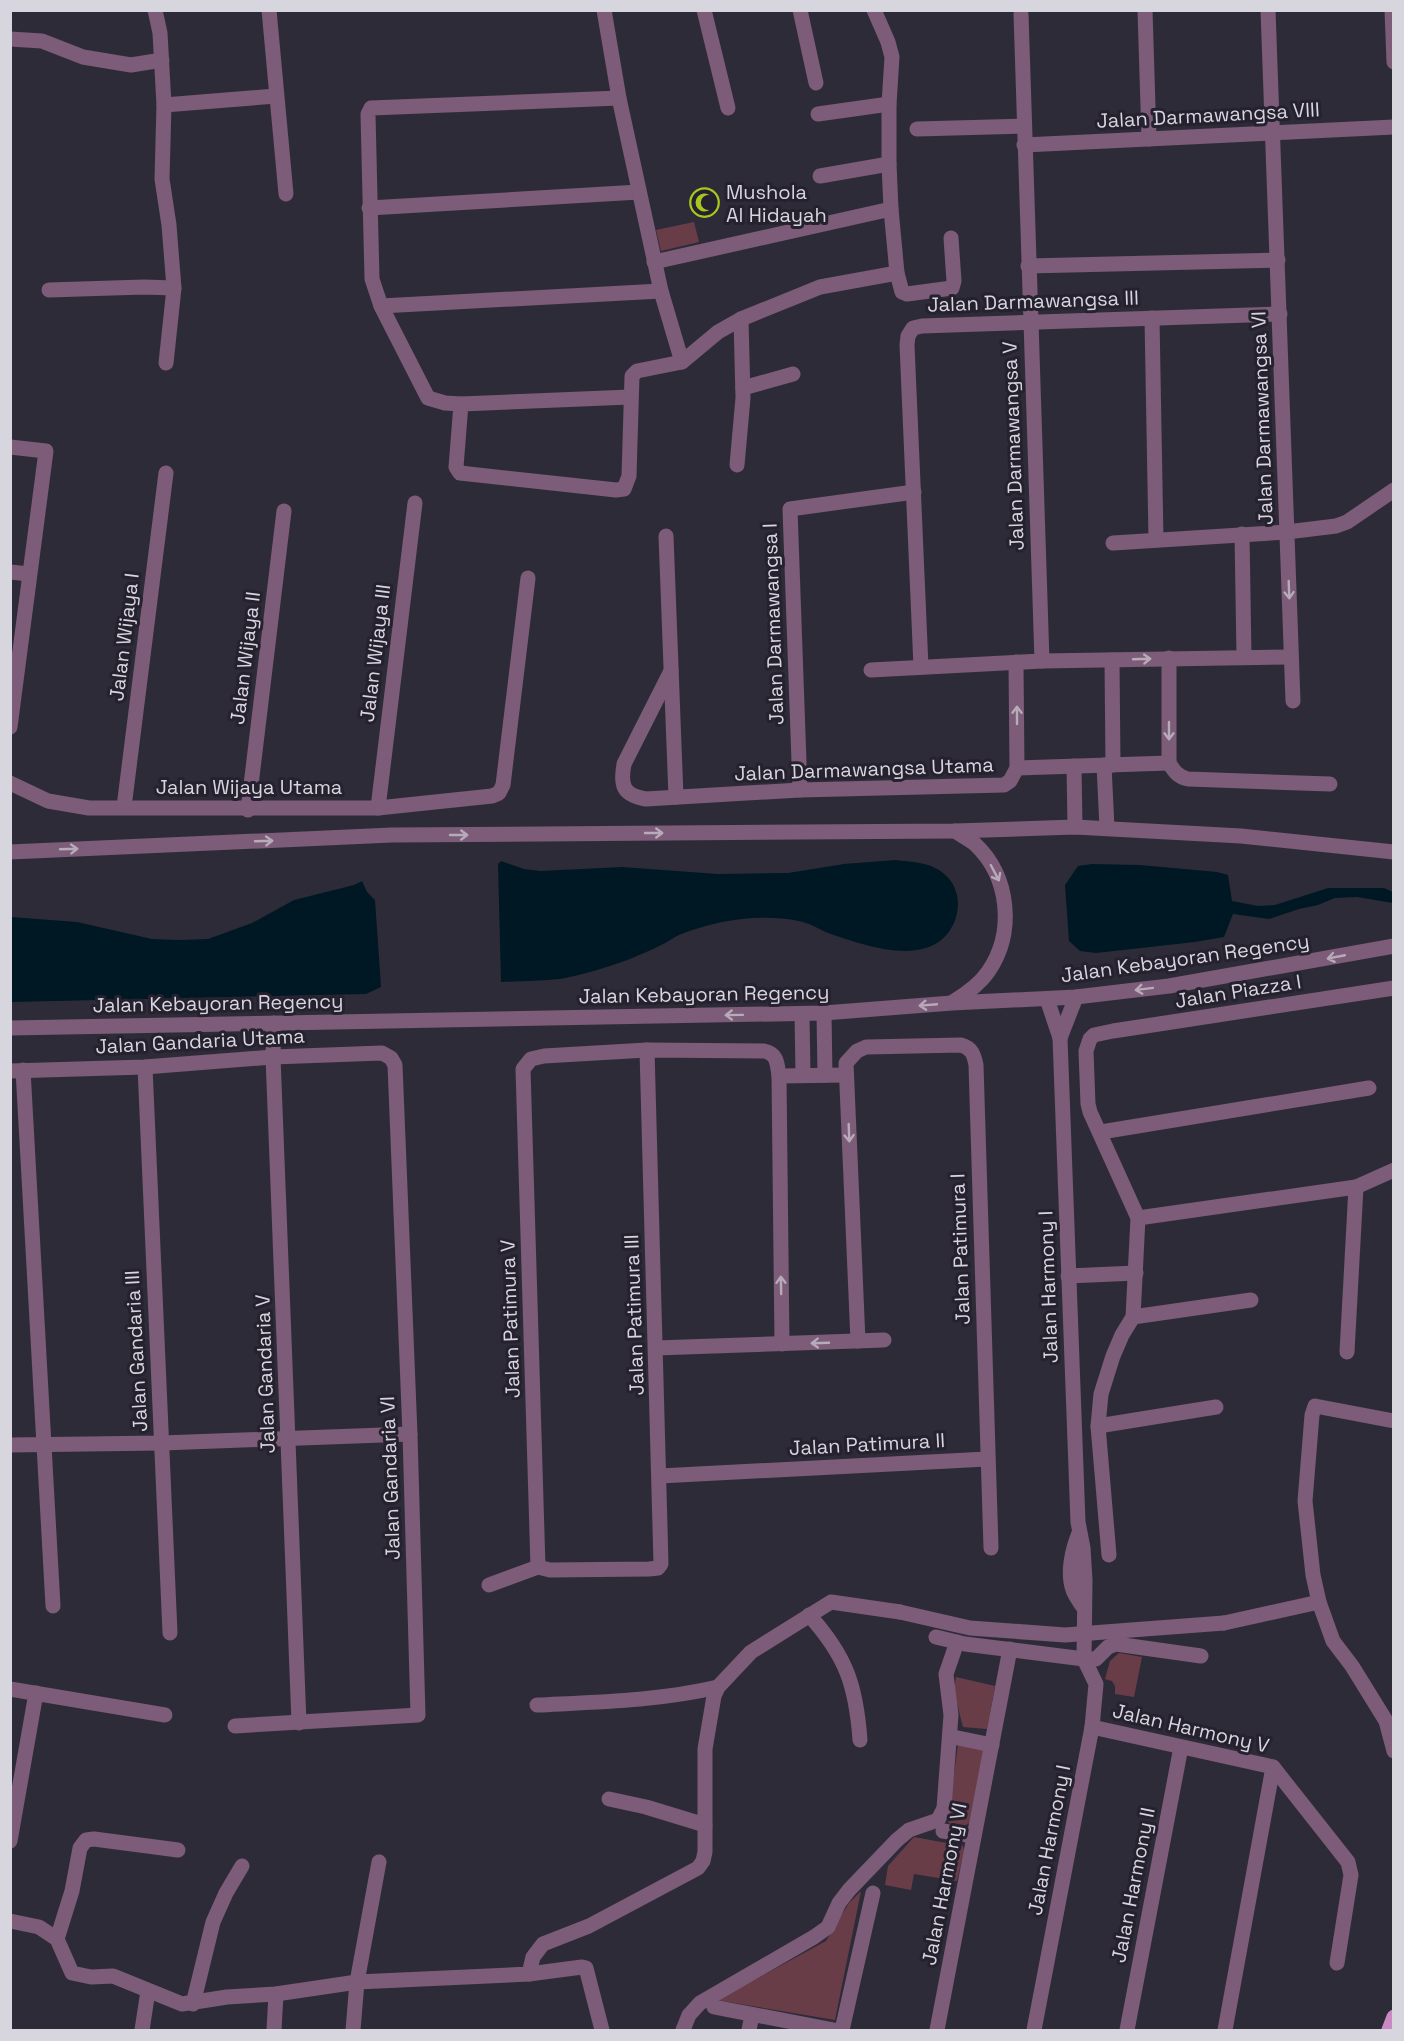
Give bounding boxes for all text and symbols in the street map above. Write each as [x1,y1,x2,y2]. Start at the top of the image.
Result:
street label: Jalan Darmawangsa VIII [1096,96,1320,134]
place label: Mushola Al Hidayah [726,179,827,228]
mosque icon: Mushola Al Hidayah [689,187,721,219]
street label: Jalan Darmawangsa III [927,284,1139,318]
street label: Jalan Darmawangsa VI [1245,311,1279,525]
street label: Jalan Darmawangsa V [996,341,1030,551]
street label: Jalan Darmawangsa I [756,523,790,725]
street label: Jalan Wijaya I [103,571,145,703]
one-way arrow [1283,579,1295,599]
street label: Jalan Wijaya III [354,583,396,723]
street label: Jalan Wijaya II [224,590,266,726]
one-way arrow [1132,653,1152,665]
one-way arrow [1011,706,1022,726]
one-way arrow [1163,721,1175,741]
street label: Jalan Darmawangsa Utama [734,751,994,787]
street label: Jalan Wijaya Utama [156,774,342,800]
one-way arrow [643,827,663,839]
one-way arrow [448,829,468,841]
one-way arrow [253,835,273,846]
one-way arrow [58,844,78,855]
one-way arrow [990,863,1001,881]
street label: Jalan Kebayoran Regency [1059,928,1311,988]
one-way arrow [1327,952,1346,963]
street label: Jalan Piazza I [1173,968,1303,1014]
street label: Jalan Kebayoran Regency [578,979,830,1009]
one-way arrow [1134,984,1154,995]
street label: Jalan Kebayoran Regency [92,988,344,1018]
one-way arrow [919,1000,939,1011]
one-way arrow [724,1009,744,1021]
street label: Jalan Gandaria Utama [95,1023,305,1059]
one-way arrow [843,1123,854,1143]
street label: Jalan Patimura I [944,1173,976,1325]
street label: Jalan Harmony I [1032,1210,1064,1364]
street label: Jalan Patimura III [618,1234,650,1396]
street label: Jalan Patimura V [494,1239,526,1399]
street label: Jalan Gandaria III [119,1270,153,1432]
one-way arrow [776,1276,787,1296]
street label: Jalan Gandaria V [249,1294,281,1454]
one-way arrow [810,1337,830,1348]
street label: Jalan Gandaria VI [374,1396,406,1560]
street label: Jalan Patimura II [788,1427,946,1461]
street label: Jalan Harmony V [1110,1697,1272,1759]
street label: Jalan Harmony I [1022,1763,1076,1917]
street label: Jalan Harmony VI [916,1801,972,1967]
street label: Jalan Harmony II [1105,1805,1161,1965]

